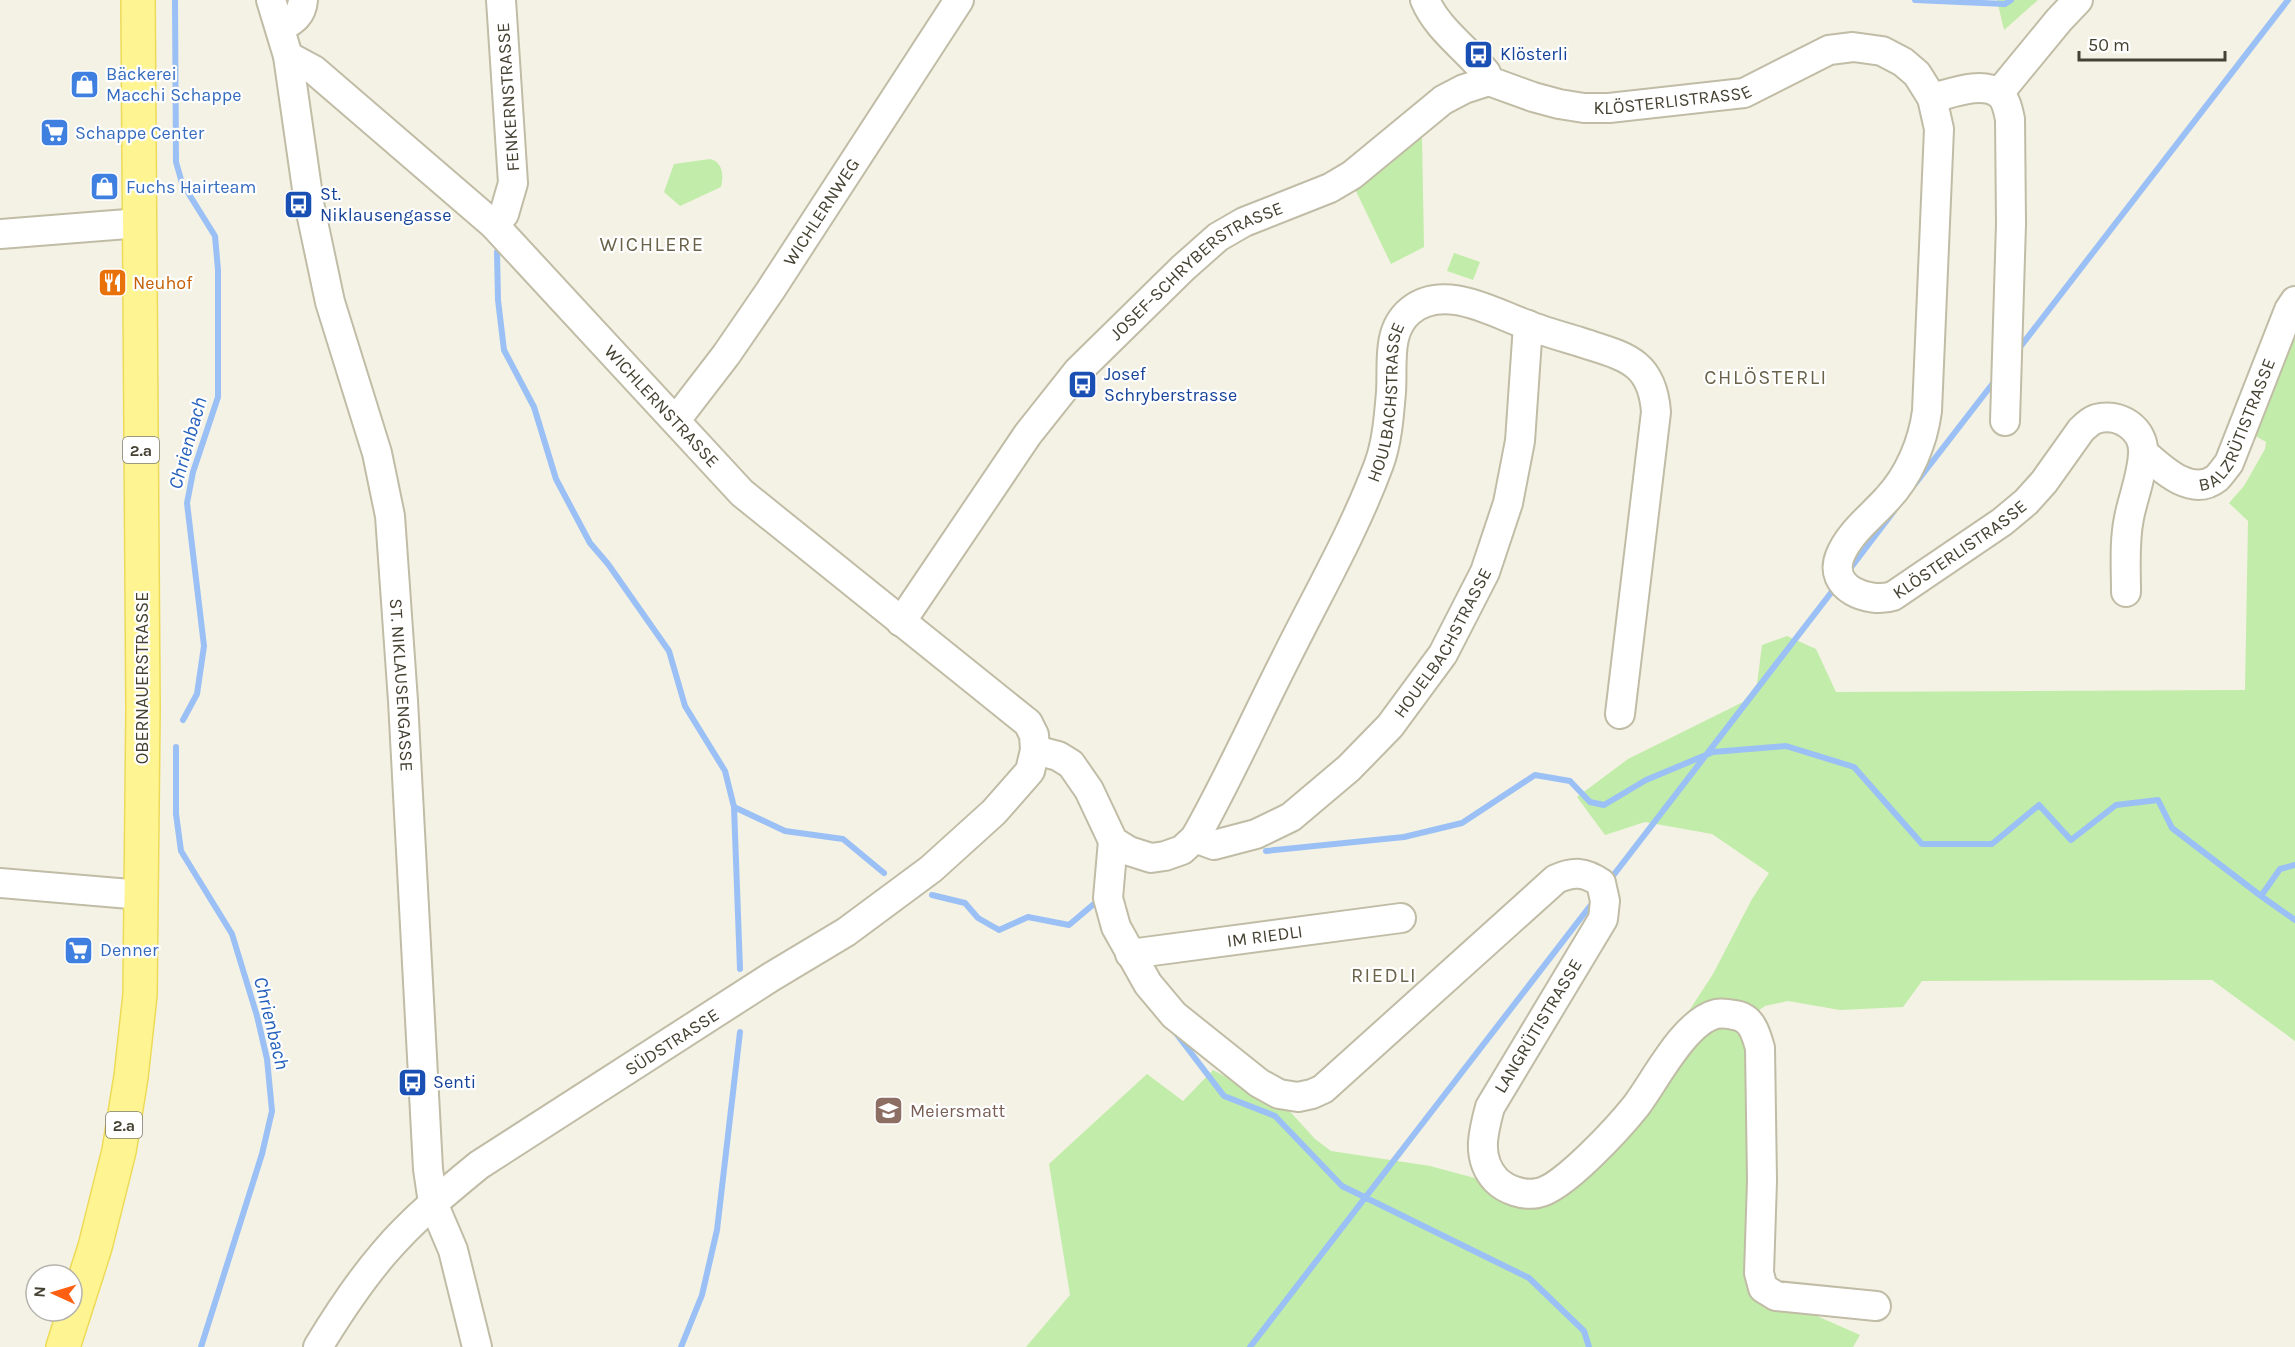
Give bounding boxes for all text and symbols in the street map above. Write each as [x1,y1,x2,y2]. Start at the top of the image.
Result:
street label: FENKERNSTRASSE [492,22,524,172]
scale bar [2079,24,2224,62]
text: 50 m [2088,34,2130,56]
bus stop icon: Klösterli [1463,38,1495,70]
place label: Klösterli [1500,43,1568,65]
place label: Bäckerei Macchi Schappe [106,63,241,106]
shop icon: Bäckerei Macchi Schappe [69,68,101,100]
street label: KLÖSTERLISTRASSE [1593,80,1755,119]
supermarket icon: Schappe Center [38,117,70,149]
place label: Schappe Center [75,122,205,144]
street label: WICHLERNWEG [778,154,864,270]
shop icon: Fuchs Hairteam [89,171,121,203]
place label: Fuchs Hairteam [126,176,256,198]
place label: St. Niklausengasse [320,183,451,226]
bus stop icon: St. Niklausengasse [283,188,315,220]
street label: JOSEF-SCHRYBERSTRASSE [1105,197,1286,345]
district label: WICHLERE [599,233,705,256]
restaurant icon: Neuhof [96,267,128,299]
place label: Neuhof [133,272,193,294]
street label: HOULBACHSTRASSE [1362,319,1409,485]
street label: WICHLERNSTRASSE [600,340,724,472]
street label: BALZRÜTISTRASSE [2197,355,2280,496]
place label: Josef Schryberstrasse [1104,363,1237,406]
district label: CHLÖSTERLI [1704,366,1828,389]
bus stop icon: Josef Schryberstrasse [1067,368,1099,400]
water label: Chrienbach [163,394,212,492]
road number: 2.a [123,437,159,463]
street label: KLÖSTERLISTRASSE [1889,495,2031,604]
street label: HOUELBACHSTRASSE [1389,564,1496,722]
street label: OBERNAUERSTRASSE [131,592,153,764]
street label: ST. NIKLAUSENGASSE [385,598,418,772]
street label: IM RIEDLI [1226,920,1304,952]
supermarket icon: Denner [63,934,95,966]
place label: Denner [100,939,159,961]
street label: LANGRÜTISTRASSE [1489,955,1587,1097]
district label: RIEDLI [1351,964,1417,987]
water label: Chrienbach [249,974,294,1072]
street label: SÜDSTRASSE [621,1003,723,1081]
bus stop icon: Senti [396,1066,428,1098]
place label: Senti [433,1071,476,1093]
school or university icon: Meiersmatt [873,1095,905,1127]
place label: Meiersmatt [910,1100,1006,1122]
road number: 2.a [106,1112,142,1138]
north arrow [24,1263,84,1323]
text: N [30,1286,49,1298]

